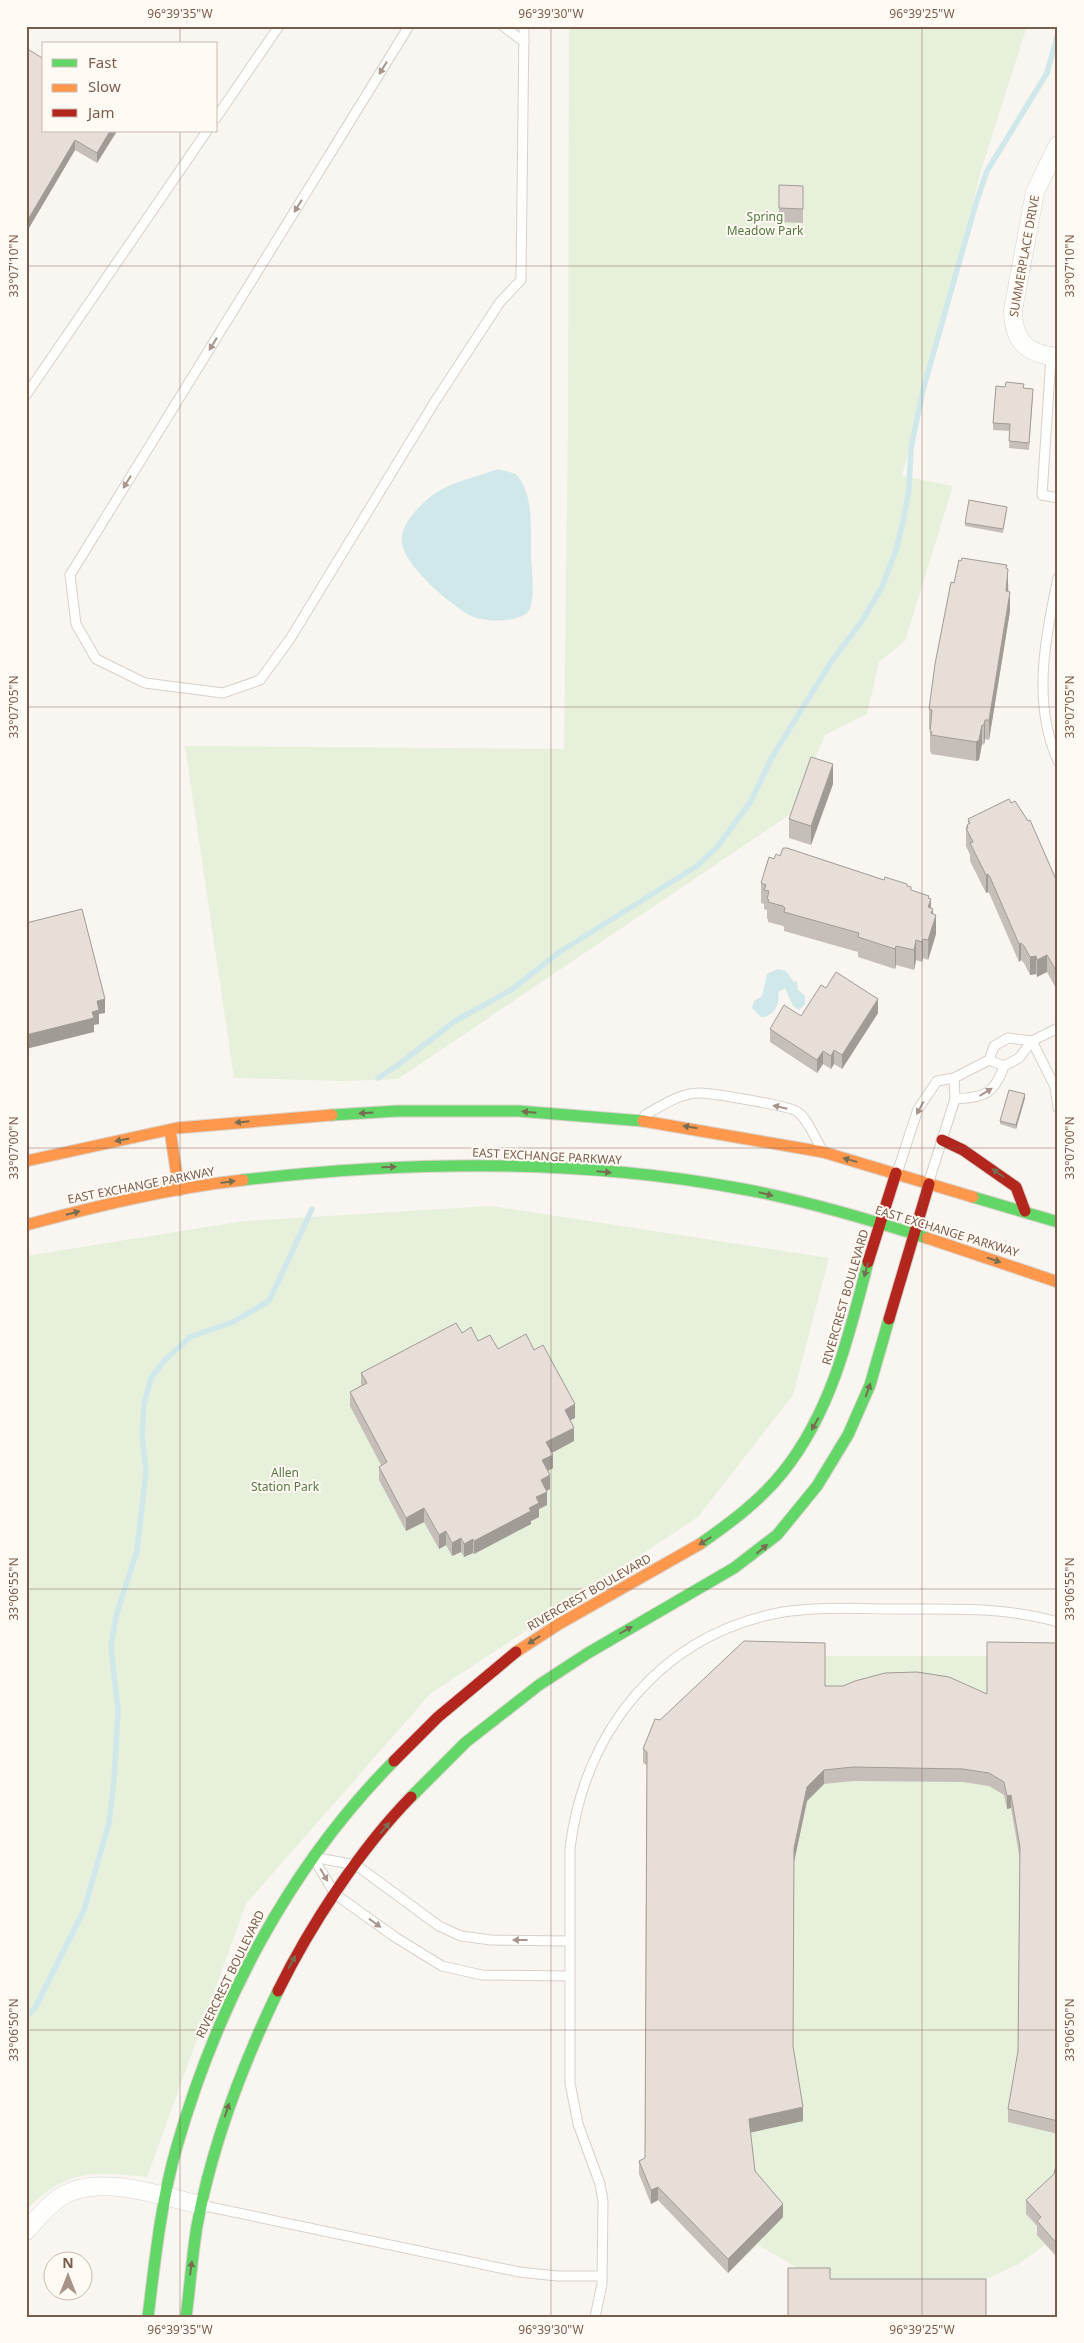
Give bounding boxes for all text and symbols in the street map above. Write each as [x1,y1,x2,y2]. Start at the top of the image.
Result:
text: 96°39'35"W [147,5,213,22]
text: 96°39'30"W [518,5,584,22]
text: 96°39'25"W [889,5,955,22]
legend [42,42,218,132]
text: Fast [88,52,117,72]
one-way arrow [379,61,388,74]
text: Slow [88,76,121,96]
text: Jam [86,102,115,122]
street label: SUMMERPLACE DRIVE [1005,194,1043,318]
one-way arrow [293,199,303,213]
park label: Spring Meadow Park [727,208,804,239]
text: 33°07'10"N [5,234,22,298]
text: 33°07'10"N [1061,234,1078,298]
one-way arrow [208,338,217,351]
one-way arrow [123,476,132,489]
text: 33°07'05"N [5,675,22,739]
text: 33°07'05"N [1061,675,1078,739]
one-way arrow [979,1088,994,1096]
one-way arrow [916,1101,924,1115]
one-way arrow [773,1103,788,1111]
one-way arrow [520,1107,536,1115]
one-way arrow [358,1109,374,1117]
text: 33°07'00"N [5,1116,22,1180]
text: 33°07'00"N [1061,1116,1078,1180]
one-way arrow [234,1118,250,1126]
one-way arrow [682,1123,698,1131]
one-way arrow [114,1136,130,1144]
street label: EAST EXCHANGE PARKWAY [472,1144,622,1168]
one-way arrow [842,1155,857,1163]
street label: EAST EXCHANGE PARKWAY [66,1162,216,1208]
one-way arrow [382,1163,398,1171]
one-way arrow [596,1168,612,1176]
one-way arrow [991,1168,1005,1178]
one-way arrow [220,1178,236,1186]
one-way arrow [758,1190,773,1198]
street label: EAST EXCHANGE PARKWAY [873,1201,1021,1261]
one-way arrow [66,1208,81,1216]
street label: RIVERCREST BOULEVARD [817,1227,873,1367]
one-way arrow [987,1256,1002,1264]
one-way arrow [862,1263,870,1278]
one-way arrow [864,1382,872,1397]
one-way arrow [810,1417,819,1431]
park label: Allen Station Park [251,1464,320,1495]
one-way arrow [698,1537,711,1546]
one-way arrow [755,1543,768,1554]
street label: RIVERCREST BOULEVARD [524,1549,654,1634]
text: 33°06'55"N [5,1557,22,1621]
text: 33°06'55"N [1061,1557,1078,1621]
one-way arrow [620,1626,633,1635]
one-way arrow [527,1635,540,1645]
one-way arrow [379,1822,390,1835]
one-way arrow [319,1869,328,1882]
street label: RIVERCREST BOULEVARD [192,1907,269,2041]
one-way arrow [368,1917,381,1928]
one-way arrow [512,1936,528,1944]
one-way arrow [288,1955,297,1968]
text: 33°06'50"N [5,1998,22,2062]
text: 33°06'50"N [1061,1998,1078,2062]
one-way arrow [224,2103,231,2118]
north arrow [42,2250,92,2300]
text: N [62,2253,74,2272]
one-way arrow [187,2260,195,2276]
text: 96°39'35"W [147,2321,213,2338]
text: 96°39'30"W [518,2321,584,2338]
text: 96°39'25"W [889,2321,955,2338]

